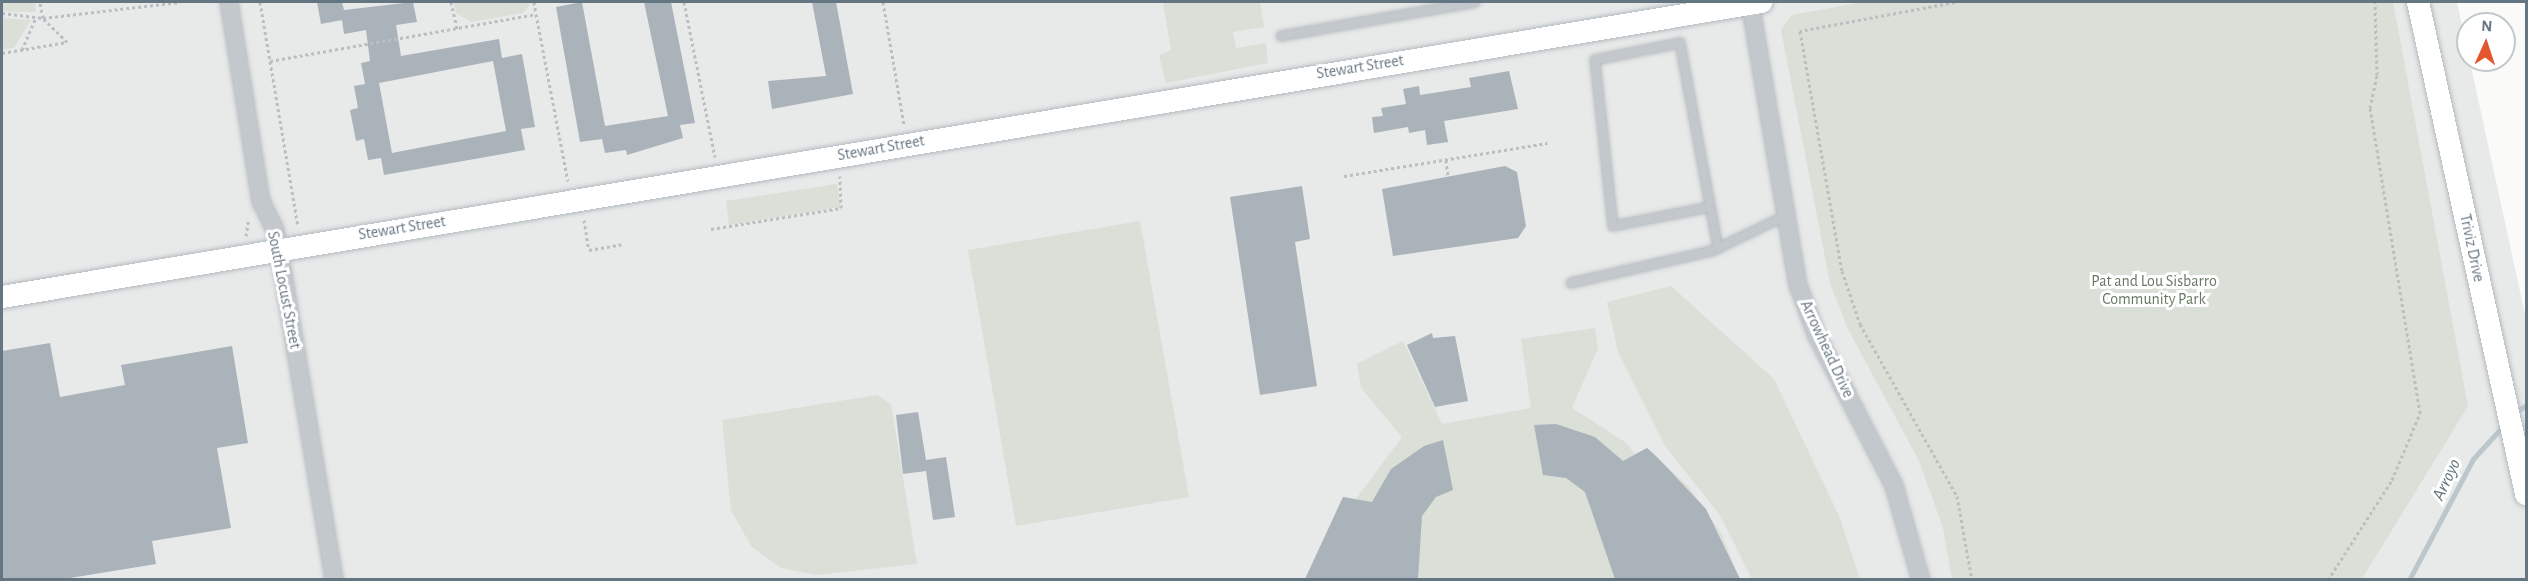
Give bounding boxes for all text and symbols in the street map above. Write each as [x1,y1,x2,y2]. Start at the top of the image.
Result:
north arrow [2456,12,2516,72]
text: N [2481,18,2493,34]
street label: Stewart Street [1315,51,1405,83]
street label: Stewart Street [836,131,926,165]
street label: Stewart Street [357,212,447,244]
street label: Triviz Drive [2455,212,2489,284]
street label: South Locust Street [263,230,305,350]
park label: Pat and Lou Sisbarro Community Park [2091,271,2217,309]
street label: Arrowhead Drive [1796,297,1858,401]
water label: Arroyo [2428,456,2466,504]

